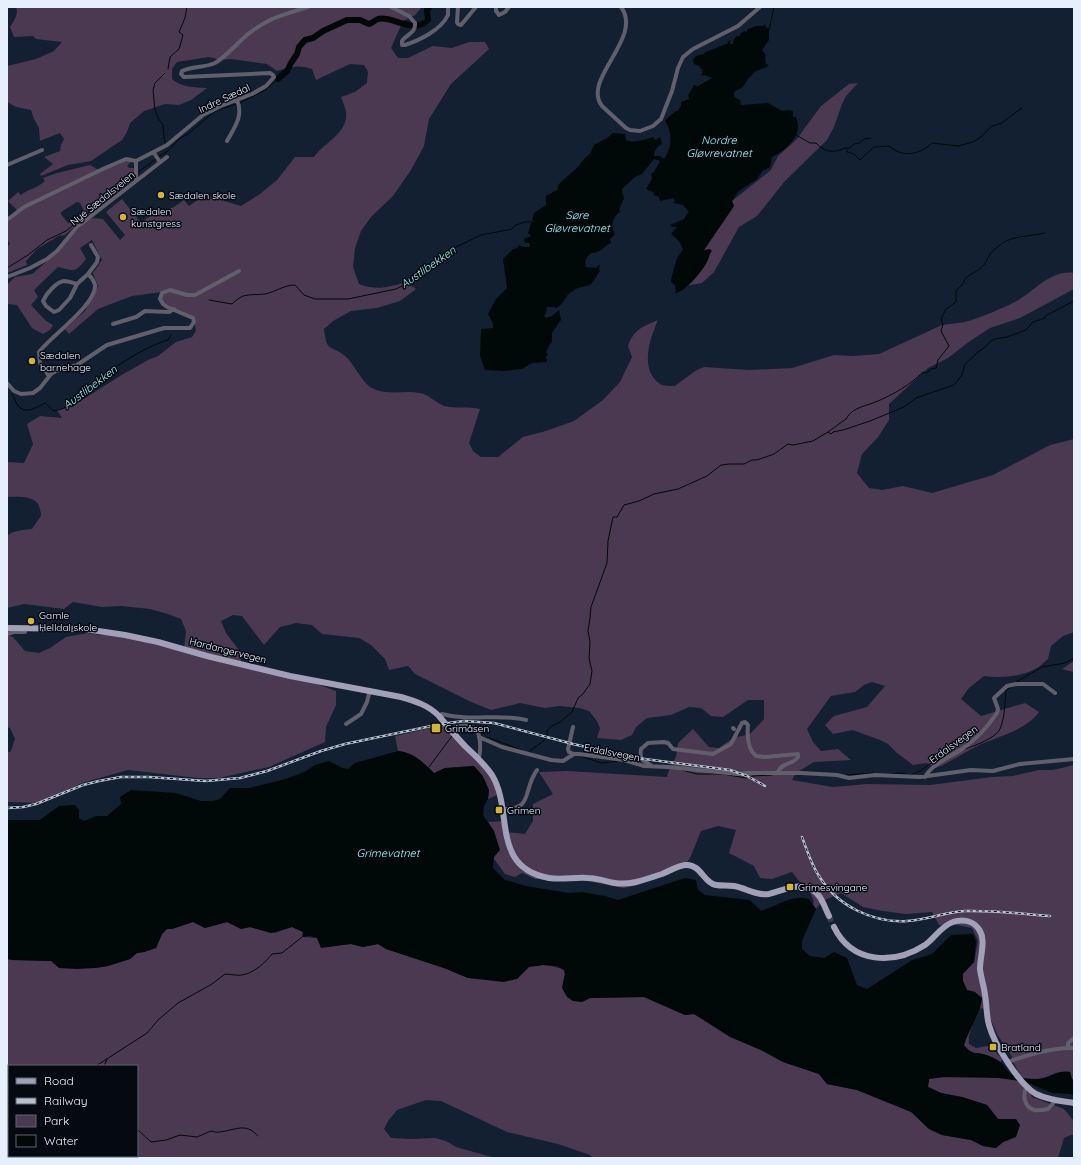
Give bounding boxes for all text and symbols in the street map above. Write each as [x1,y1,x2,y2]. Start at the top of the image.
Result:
street label: Indre Sædal [196,81,252,116]
water label: Nordre Gløvrevatnet [686,133,753,160]
street label: Nye Sædalsveien [67,168,137,228]
place label: Sædalen skole [169,189,236,202]
marker: Sædalen skole [156,190,166,200]
place label: Sædalen kunstgress [131,205,181,230]
water label: Søre Gløvrevatnet [544,208,611,235]
marker: Sædalen kunstgress [118,212,128,222]
water label: Austlibekken [398,243,459,291]
place label: Sædalen barnehage [40,349,91,374]
marker: Sædalen barnehage [27,356,37,366]
water label: Austlibekken [60,362,120,412]
place label: Gamle Helldal skole [39,609,98,634]
marker: Gamle Helldal skole [26,616,36,626]
street label: Hardangervegen [188,635,268,666]
marker: Grimåsen [430,722,442,734]
place label: Grimåsen [445,722,489,735]
street label: Erdalsvegen [927,722,980,766]
street label: Erdalsvegen [583,741,641,764]
place label: Grimen [507,804,541,817]
marker: Grimen [494,805,504,815]
water label: Grimevatnet [357,846,421,860]
place label: Grimesvingane [798,881,868,894]
marker: Grimesvingane [785,882,795,892]
place label: Bratland [1001,1041,1041,1054]
marker: Bratland [988,1042,998,1052]
legend [8,1065,138,1157]
text: Road [44,1073,74,1088]
text: Railway [44,1093,88,1108]
text: Park [44,1113,69,1128]
text: Water [44,1133,79,1148]

